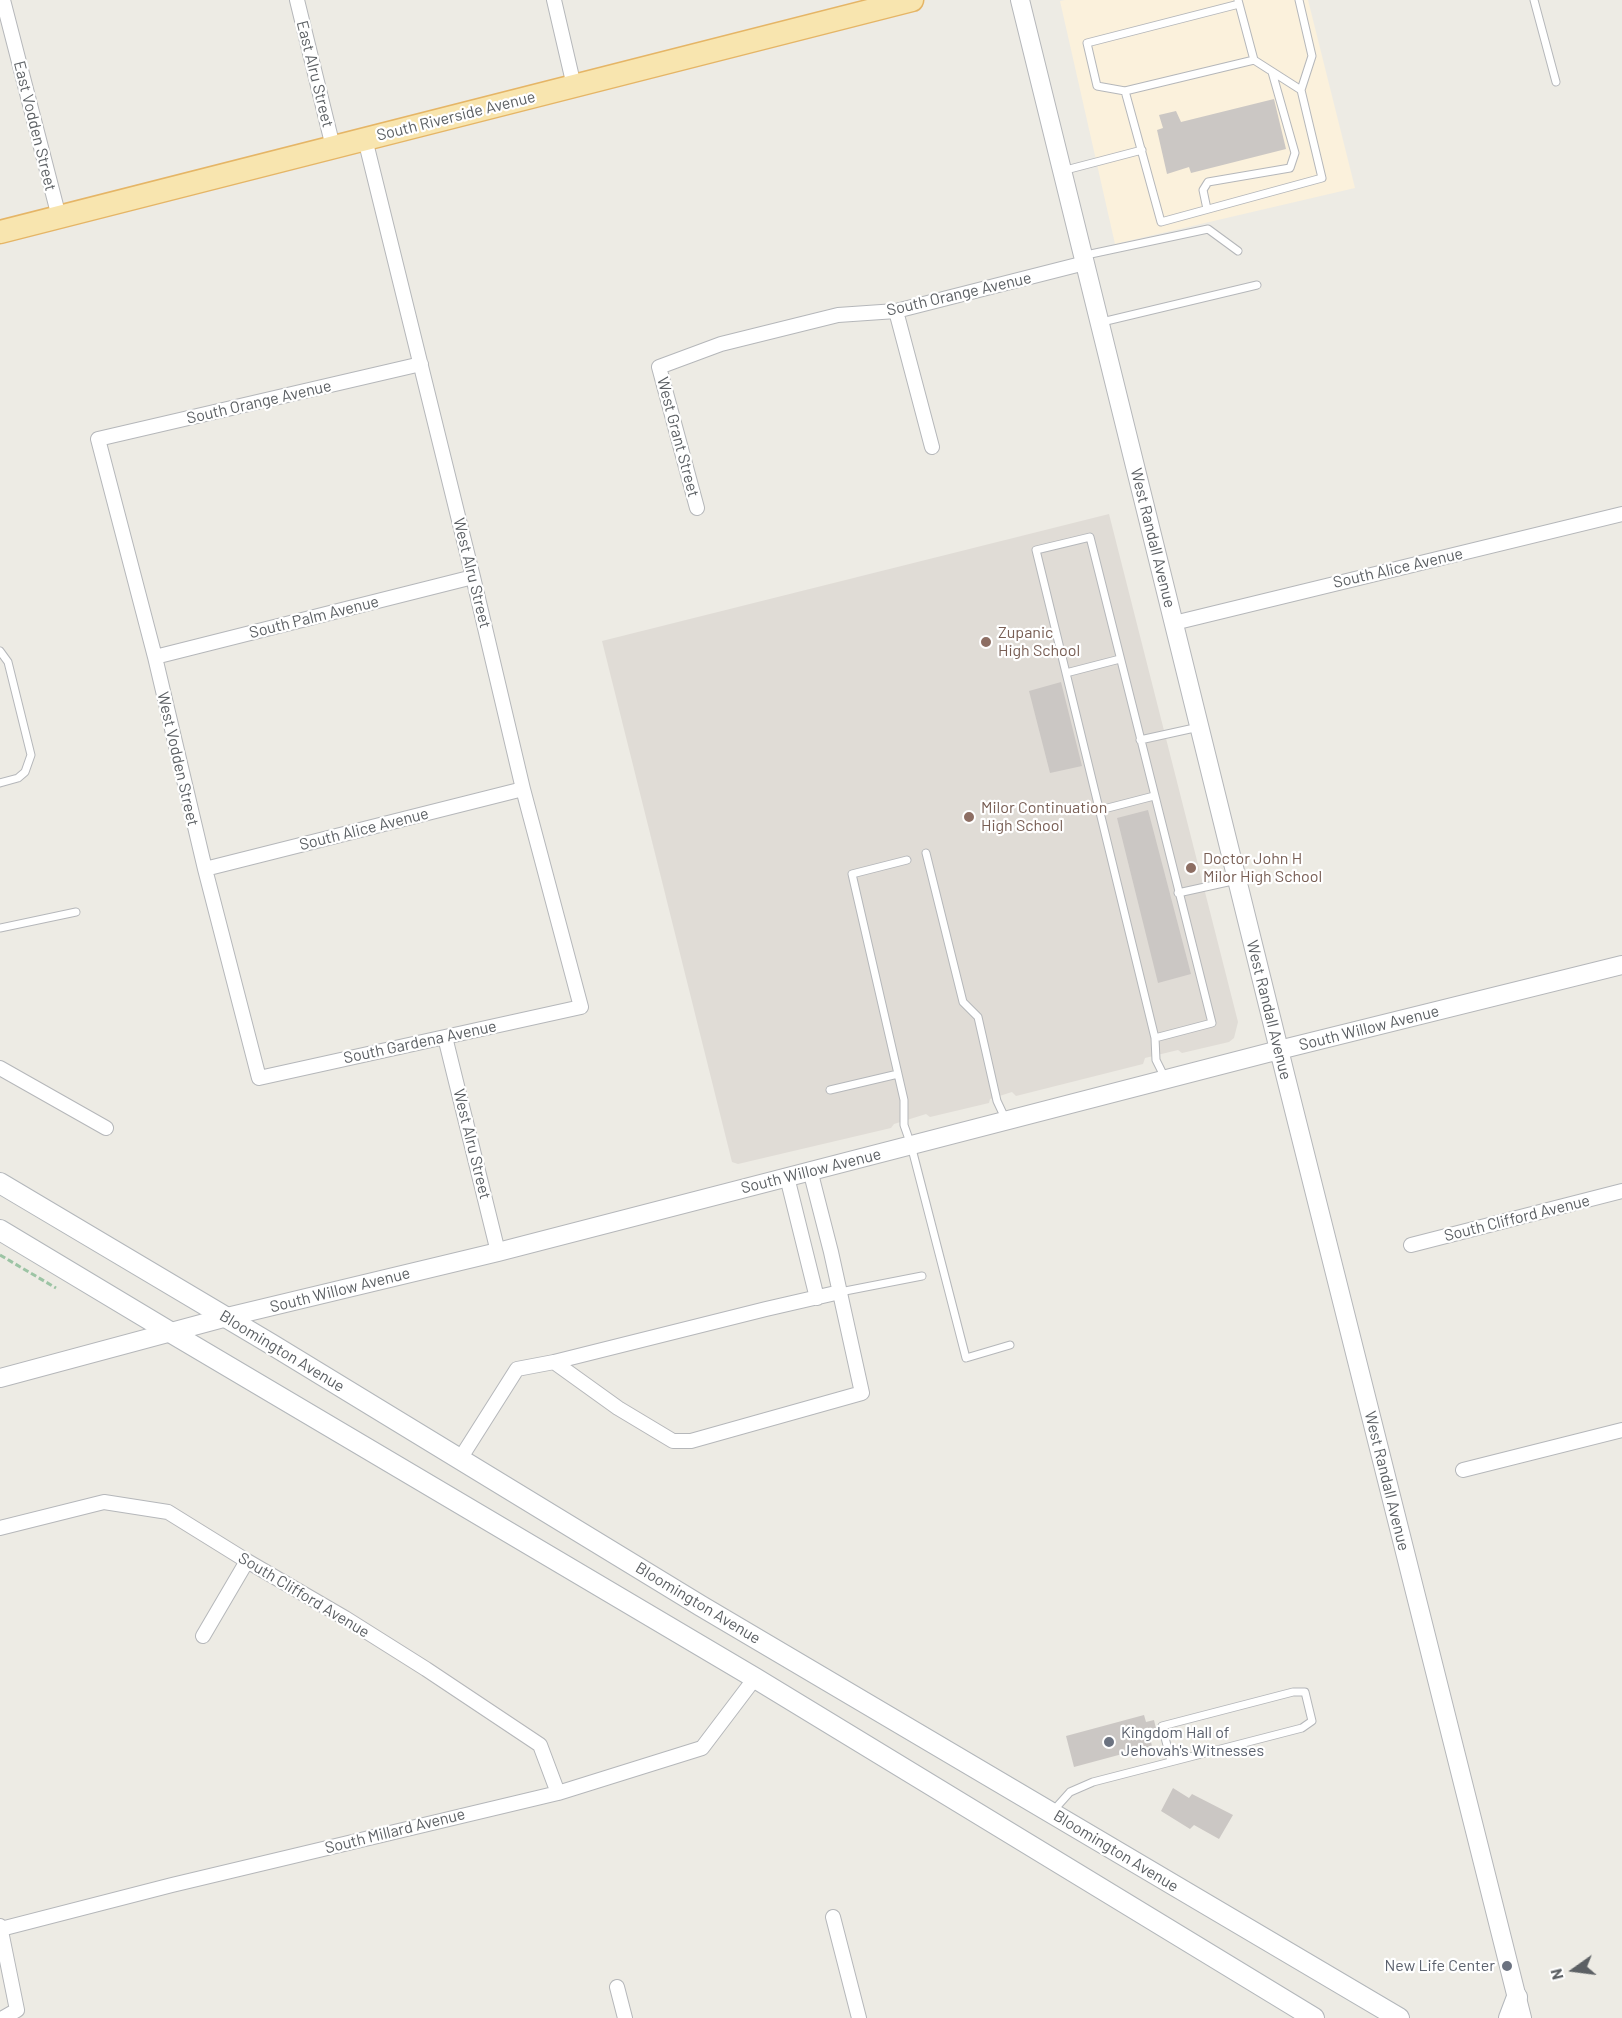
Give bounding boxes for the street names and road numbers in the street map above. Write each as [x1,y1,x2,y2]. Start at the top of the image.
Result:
street label: East Alru Street [292,19,338,129]
street label: East Vodden Street [10,59,60,193]
street label: South Riverside Avenue [375,87,537,145]
street label: South Orange Avenue [885,268,1033,320]
street label: West Grant Street [653,375,703,499]
street label: South Orange Avenue [185,376,333,428]
street label: West Randall Avenue [1126,466,1180,610]
street label: West Alru Street [449,516,495,630]
street label: South Alice Avenue [1331,544,1465,592]
street label: South Palm Avenue [247,592,381,642]
street label: West Vodden Street [153,690,203,828]
street label: South Alice Avenue [297,804,431,854]
street label: West Randall Avenue [1242,938,1296,1082]
street label: South Willow Avenue [1297,1001,1441,1055]
street label: South Gardena Avenue [342,1016,498,1068]
street label: West Alru Street [449,1087,495,1201]
street label: South Willow Avenue [739,1144,883,1198]
street label: South Clifford Avenue [1442,1191,1592,1245]
street label: South Willow Avenue [268,1263,412,1317]
street label: Bloomington Avenue [216,1306,348,1396]
street label: West Randall Avenue [1360,1409,1414,1553]
street label: South Clifford Avenue [235,1548,373,1642]
street label: Bloomington Avenue [632,1558,764,1648]
street label: South Millard Avenue [323,1804,467,1858]
street label: Bloomington Avenue [1050,1806,1182,1896]

